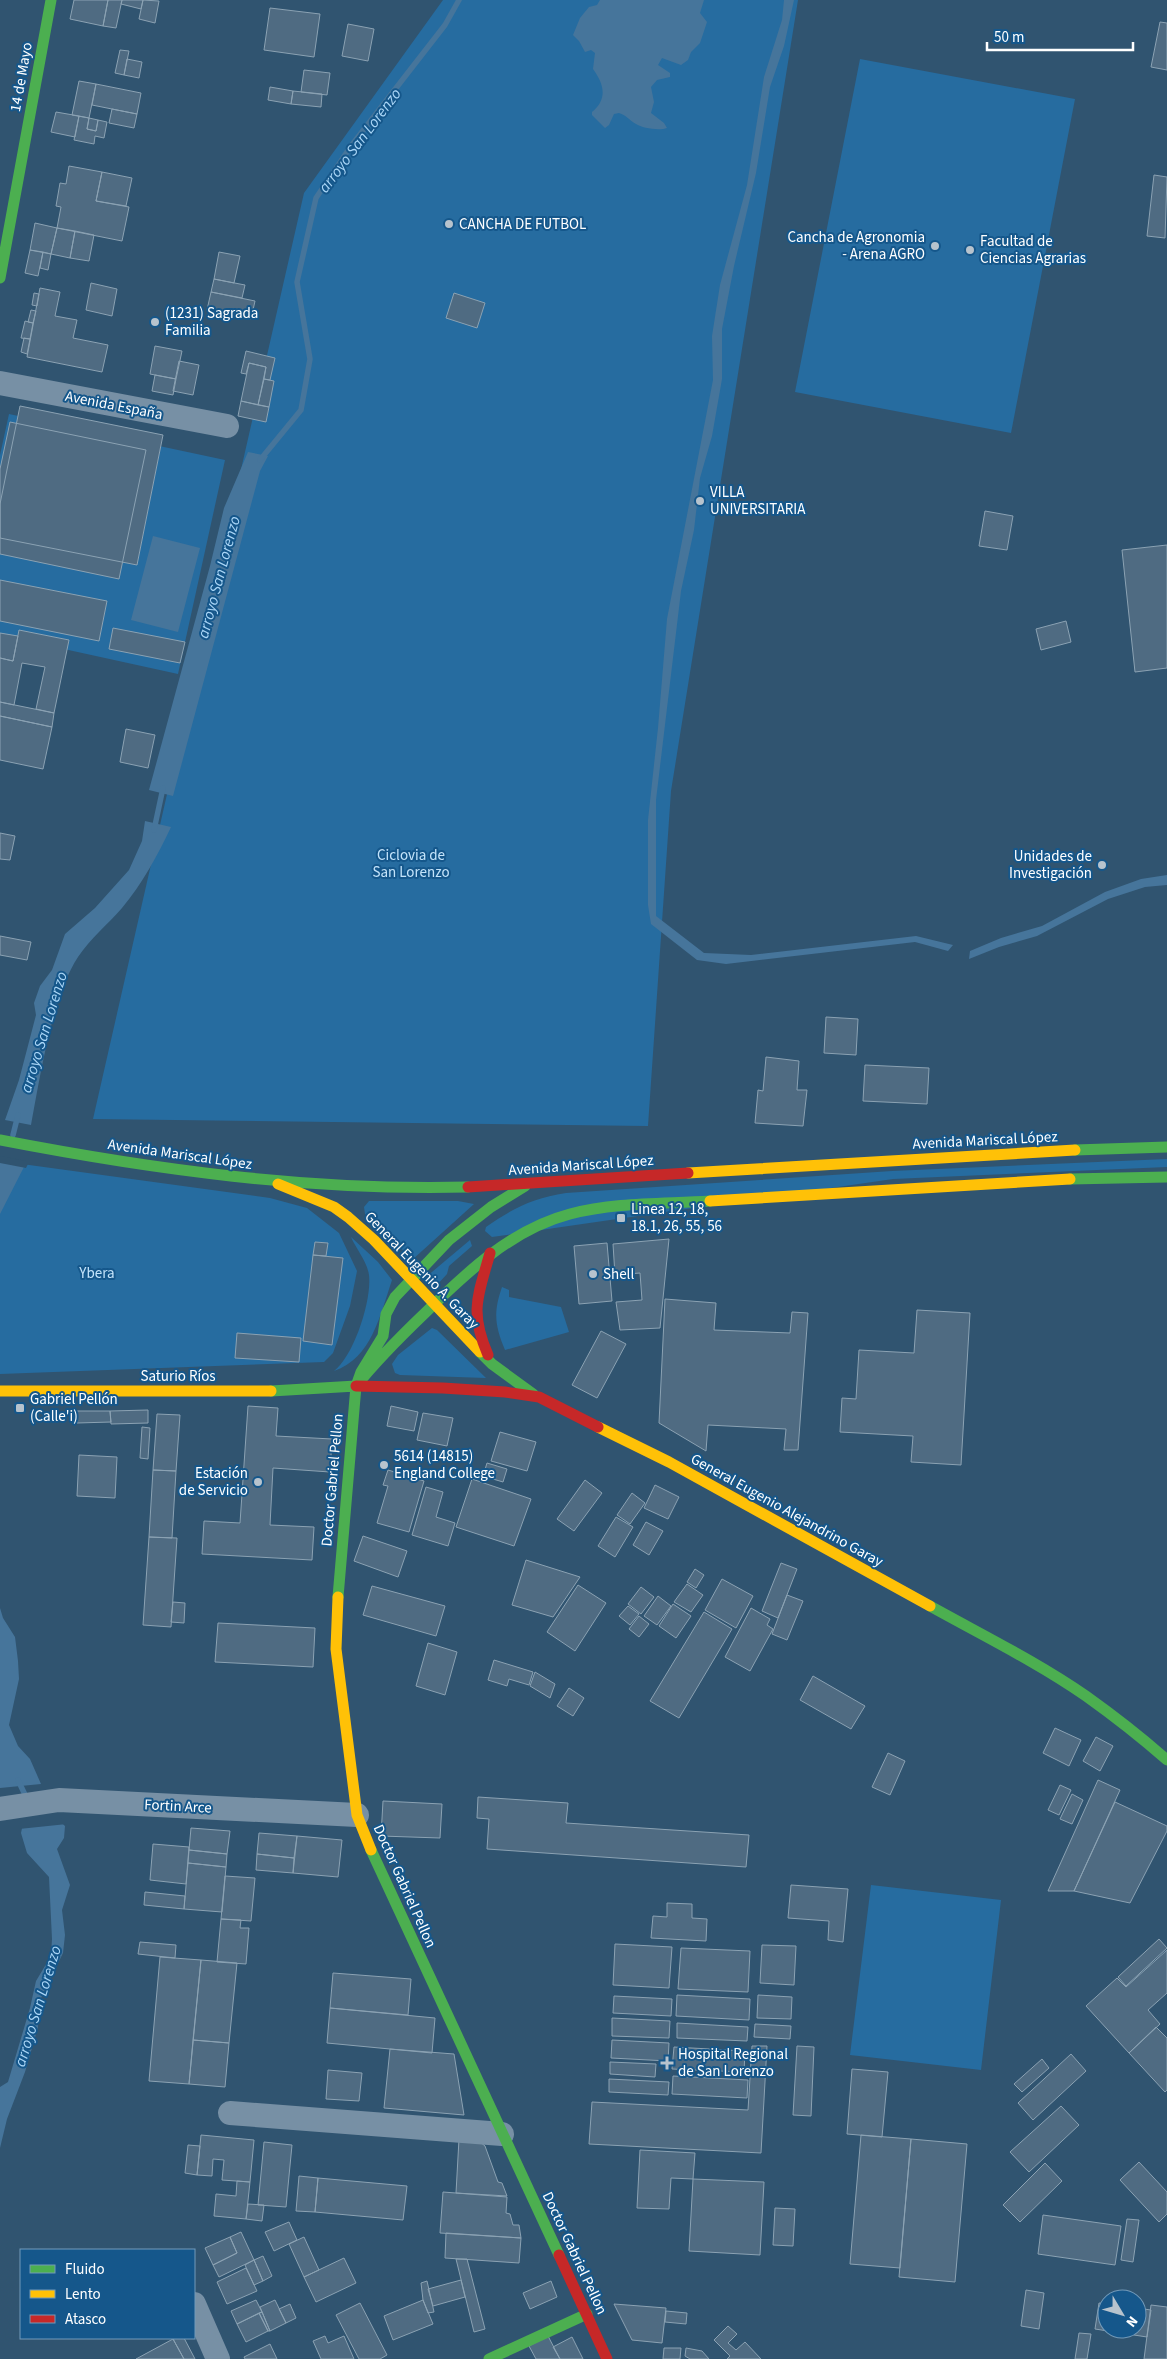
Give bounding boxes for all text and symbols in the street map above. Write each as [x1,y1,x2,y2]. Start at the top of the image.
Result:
scale bar [987,20,1133,52]
text: 50 m [994,27,1024,48]
street label: 14 de Mayo [5,41,38,113]
water label: arroyo San Lorenzo [313,84,406,197]
place label: CANCHA DE FUTBOL [459,214,586,235]
marker: CANCHA DE FUTBOL [443,218,455,230]
place label: Cancha de Agronomia - Arena AGRO [787,227,925,265]
place label: Facultad de Ciencias Agrarias [980,231,1086,269]
marker: Cancha de Agronomia - Arena AGRO [929,240,941,252]
marker: Facultad de Ciencias Agrarias [964,244,976,256]
place label: (1231) Sagrada Familia [165,303,258,341]
marker: (1231) Sagrada Familia [149,316,161,328]
street label: Avenida España [63,386,164,425]
place label: VILLA UNIVERSITARIA [710,482,806,520]
marker: VILLA UNIVERSITARIA [694,495,706,507]
water label: arroyo San Lorenzo [192,514,246,641]
park label: Ciclovia de San Lorenzo [372,845,450,883]
place label: Unidades de Investigación [1009,846,1092,884]
marker: Unidades de Investigación [1096,859,1108,871]
water label: arroyo San Lorenzo [15,969,73,1096]
street label: Avenida Mariscal López [912,1126,1058,1155]
street label: Avenida Mariscal López [107,1134,253,1175]
street label: Avenida Mariscal López [508,1150,654,1181]
place label: Linea 12, 18, 18.1, 26, 55, 56 [631,1199,722,1237]
street label: General Eugenio A. Garay [360,1207,484,1334]
marker: Linea 12, 18, 18.1, 26, 55, 56 [615,1212,627,1224]
park label: Ybera [78,1263,115,1284]
place label: Shell [603,1264,634,1285]
marker: Shell [587,1268,599,1280]
street label: Saturio Ríos [140,1366,216,1387]
place label: Gabriel Pellón (Calle'i) [30,1389,118,1427]
marker: Gabriel Pellón (Calle'i) [14,1402,26,1414]
street label: Doctor Gabriel Pellon [316,1413,349,1547]
place label: 5614 (14815) England College [394,1446,495,1484]
street label: General Eugenio Alejandrino Garay [687,1449,887,1572]
marker: 5614 (14815) England College [378,1459,390,1471]
place label: Estación de Servicio [179,1463,248,1501]
marker: Estación de Servicio [252,1476,264,1488]
street label: Fortin Arce [144,1794,212,1819]
street label: Doctor Gabriel Pellon [368,1821,441,1951]
water label: arroyo San Lorenzo [9,1943,67,2070]
place label: Hospital Regional de San Lorenzo [678,2044,788,2082]
marker: Hospital Regional de San Lorenzo [660,2056,674,2070]
street label: Doctor Gabriel Pellon [537,2188,612,2318]
legend [20,2249,195,2339]
text: Fluido [65,2259,105,2280]
text: Lento [65,2284,101,2305]
north arrow [1097,2289,1147,2339]
text: Atasco [65,2309,106,2330]
text: N [1121,2312,1142,2331]

